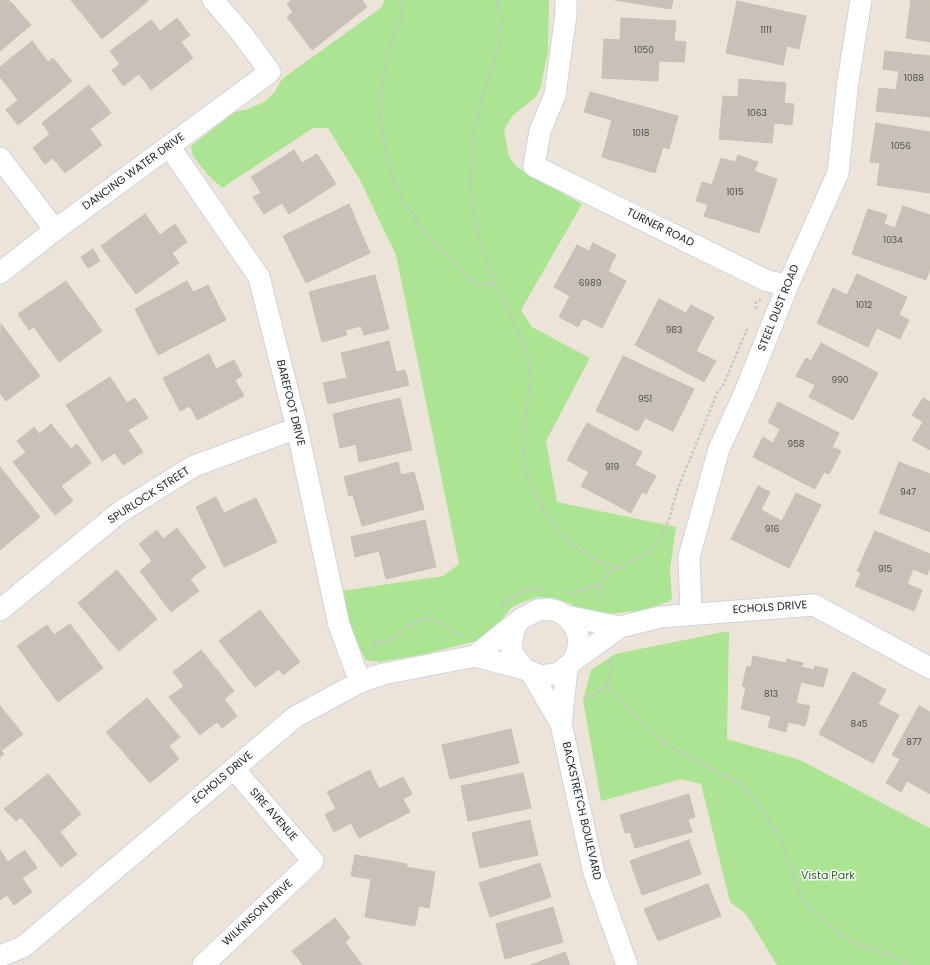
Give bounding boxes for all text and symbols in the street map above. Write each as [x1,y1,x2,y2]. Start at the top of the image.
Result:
house number: 1111 [760,26,772,36]
house number: 1050 [634,46,654,56]
house number: 1088 [904,74,924,84]
house number: 1063 [747,109,767,119]
house number: 1018 [632,129,650,139]
street label: DANCING WATER DRIVE [80,131,188,213]
house number: 1056 [891,142,911,152]
house number: 1015 [726,188,744,198]
street label: TURNER ROAD [624,206,696,250]
house number: 1034 [883,236,903,246]
street label: STEEL DUST ROAD [756,263,802,353]
house number: 6989 [579,279,601,289]
house number: 1012 [856,301,872,311]
house number: 983 [666,326,682,336]
street label: BAREFOOT DRIVE [273,358,307,448]
house number: 990 [832,376,848,386]
house number: 951 [638,395,652,405]
house number: 958 [787,440,805,450]
house number: 919 [605,463,619,473]
street label: SPURLOCK STREET [106,465,192,527]
house number: 947 [900,488,916,498]
house number: 916 [765,525,779,535]
house number: 915 [878,565,892,575]
street label: ECHOLS DRIVE [732,599,808,617]
house number: 813 [764,690,778,700]
house number: 845 [851,720,867,730]
house number: 877 [906,738,922,748]
street label: BACKSTRETCH BOULEVARD [559,741,603,881]
street label: ECHOLS DRIVE [190,749,256,807]
street label: SIRE AVENUE [246,786,300,844]
park label: Vista Park [801,869,855,883]
street label: WILKINSON DRIVE [220,877,296,949]

